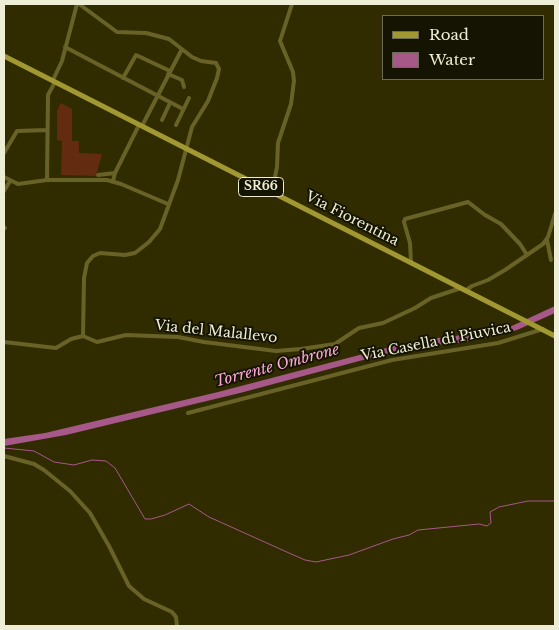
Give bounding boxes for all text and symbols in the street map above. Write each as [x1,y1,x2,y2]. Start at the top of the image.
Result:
legend [382,15,544,80]
text: Road [429,25,469,44]
text: Water [429,50,475,69]
road number: SR66 [238,178,284,196]
street label: Via Fiorentina [303,188,401,250]
street label: Via del Malallevo [154,317,278,347]
street label: Via Casella di Piuvica [360,319,512,365]
water label: Torrente Ombrone [213,341,341,391]

